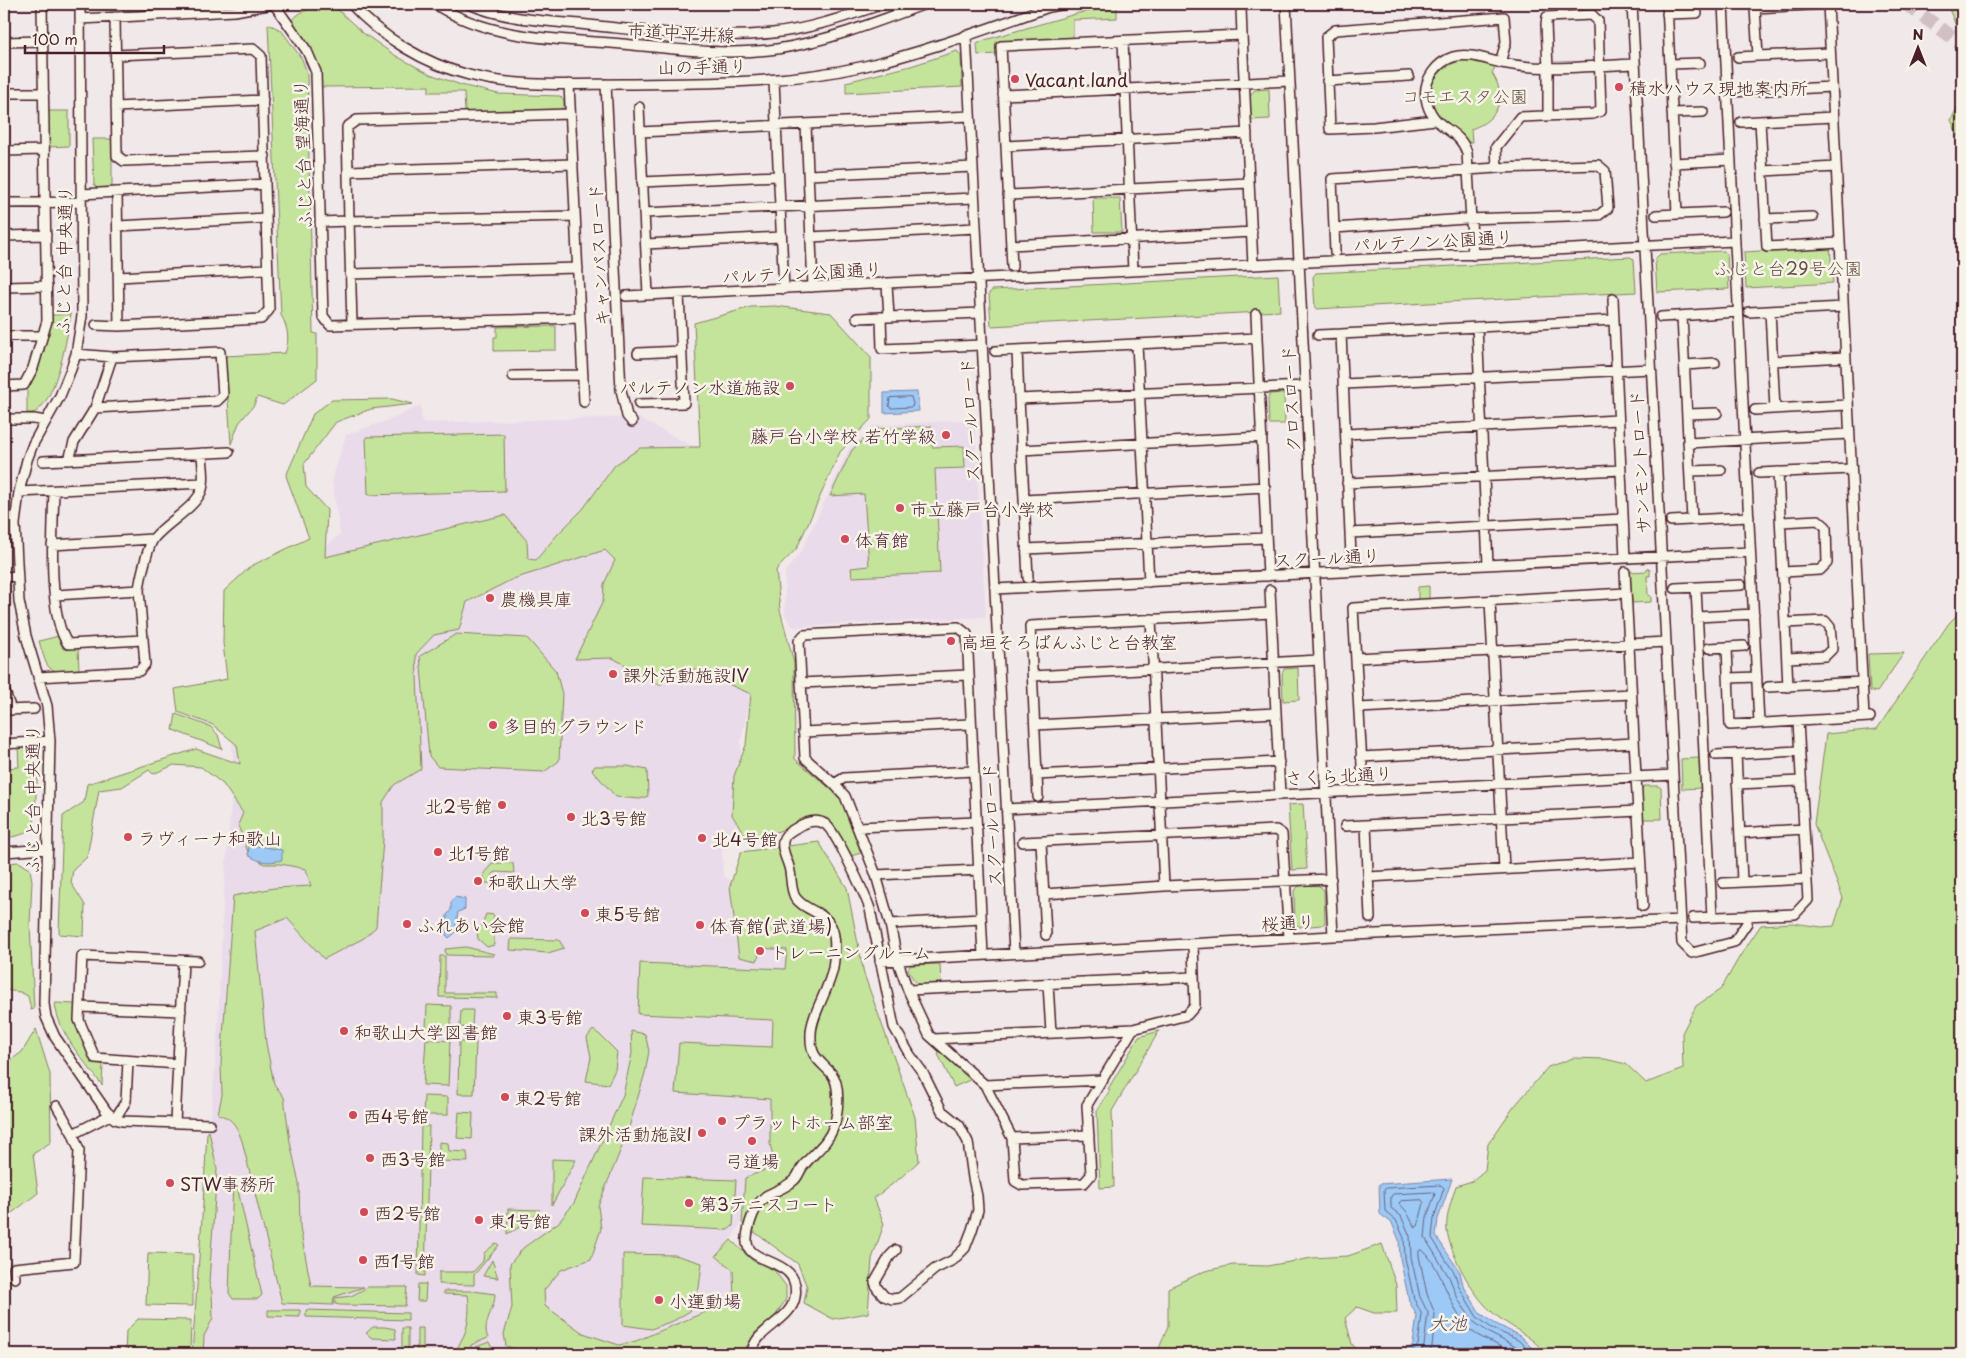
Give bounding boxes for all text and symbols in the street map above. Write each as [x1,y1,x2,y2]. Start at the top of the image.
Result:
street label: 市道中平井線 [626,16,736,48]
scale bar [25,22,164,54]
north arrow [1894,22,1944,72]
text: N [1912,24,1924,45]
text: 100 m [32,27,78,50]
street label: 山の手通り [657,52,747,80]
place label: Vacant land [1025,66,1128,93]
marker: Vacant land [1009,73,1021,85]
place label: 積水ハウス現地案内所 [1629,74,1808,101]
street label: ふじと台 望海通り [286,79,318,229]
marker: 積水ハウス現地案内所 [1613,81,1625,93]
park label: コモエスタ公園 [1402,82,1528,109]
street label: キャンパスロード [581,183,615,327]
street label: ふじと台 中央通り [48,185,78,335]
street label: パルテノン公園通り [1352,222,1514,258]
street label: パルテノン公園通り [721,254,883,290]
park label: ふじと台29号公園 [1714,254,1862,281]
street label: クロスロード [1274,344,1306,454]
street label: スクールロード [952,357,986,483]
place label: パルテノン水道施設 [619,373,780,400]
marker: パルテノン水道施設 [784,380,796,392]
street label: サンモントロード [1622,389,1656,535]
place label: 藤戸台小学校 若竹学級 [750,422,936,449]
marker: 藤戸台小学校 若竹学級 [940,429,952,441]
place label: 市立藤戸台小学校 [910,495,1054,522]
marker: 市立藤戸台小学校 [894,502,906,514]
place label: 体育館 [855,526,909,553]
marker: 体育館 [839,533,851,545]
street label: スクール通り [1273,541,1381,573]
place label: 農機具庫 [500,585,572,612]
marker: 農機具庫 [484,592,496,604]
place label: 高垣そろばんふじと台教室 [961,628,1177,655]
marker: 高垣そろばんふじと台教室 [945,635,957,647]
place label: 課外活動施設IV [623,661,750,688]
marker: 課外活動施設IV [607,668,619,680]
place label: 多目的グラウンド [503,712,647,739]
marker: 多目的グラウンド [487,719,499,731]
street label: ふじと台 中央通り [18,724,45,874]
street label: さくら北通り [1284,759,1394,791]
street label: スクールロード [974,762,1008,888]
place label: 北2号館 [425,792,492,819]
marker: 北2号館 [496,799,508,811]
place label: 北3号館 [581,804,647,831]
marker: 北3号館 [565,811,577,823]
place label: ラヴィーナ和歌山 [138,824,282,851]
place label: 北4号館 [712,825,778,852]
marker: ラヴィーナ和歌山 [122,831,134,843]
marker: 北4号館 [696,832,708,844]
place label: 北1号館 [448,839,510,866]
marker: 北1号館 [432,846,444,858]
place label: 和歌山大学 [488,868,578,895]
marker: 和歌山大学 [472,875,484,887]
place label: 東5号館 [595,900,661,927]
marker: 東5号館 [579,907,591,919]
street label: 桜通り [1260,907,1316,937]
place label: ふれあい会館 [417,911,525,938]
place label: 体育館(武道場) [710,912,832,939]
marker: ふれあい会館 [401,918,413,930]
marker: 体育館(武道場) [694,919,706,931]
place label: トレーニングルーム [770,938,931,965]
marker: トレーニングルーム [754,945,766,957]
place label: 東3号館 [517,1003,583,1030]
marker: 東3号館 [501,1010,513,1022]
place label: 和歌山大学図書館 [354,1018,498,1045]
marker: 和歌山大学図書館 [338,1025,350,1037]
place label: 東2号館 [515,1084,582,1111]
marker: 東2号館 [499,1091,511,1103]
place label: 西4号館 [363,1102,429,1129]
place label: プラットホーム部室 [732,1108,893,1135]
marker: 西4号館 [347,1109,359,1121]
marker: プラットホーム部室 [716,1115,728,1127]
place label: 課外活動施設I [578,1120,692,1147]
marker: 課外活動施設I [696,1127,708,1139]
marker: 弓道場 [746,1135,758,1147]
place label: 西3号館 [380,1145,446,1172]
place label: 弓道場 [725,1147,779,1174]
marker: 西3号館 [364,1152,376,1164]
place label: STW事務所 [180,1170,276,1197]
marker: STW事務所 [164,1177,176,1189]
place label: 第3テニスコート [699,1190,837,1217]
marker: 第3テニスコート [683,1197,695,1209]
place label: 西2号館 [374,1199,441,1226]
marker: 西2号館 [358,1206,370,1218]
place label: 東1号館 [489,1207,551,1234]
marker: 東1号館 [473,1214,485,1226]
place label: 西1号館 [373,1247,435,1274]
marker: 西1号館 [357,1254,369,1266]
place label: 小運動場 [669,1287,741,1314]
marker: 小運動場 [653,1294,665,1306]
water label: 大池 [1429,1308,1468,1336]

